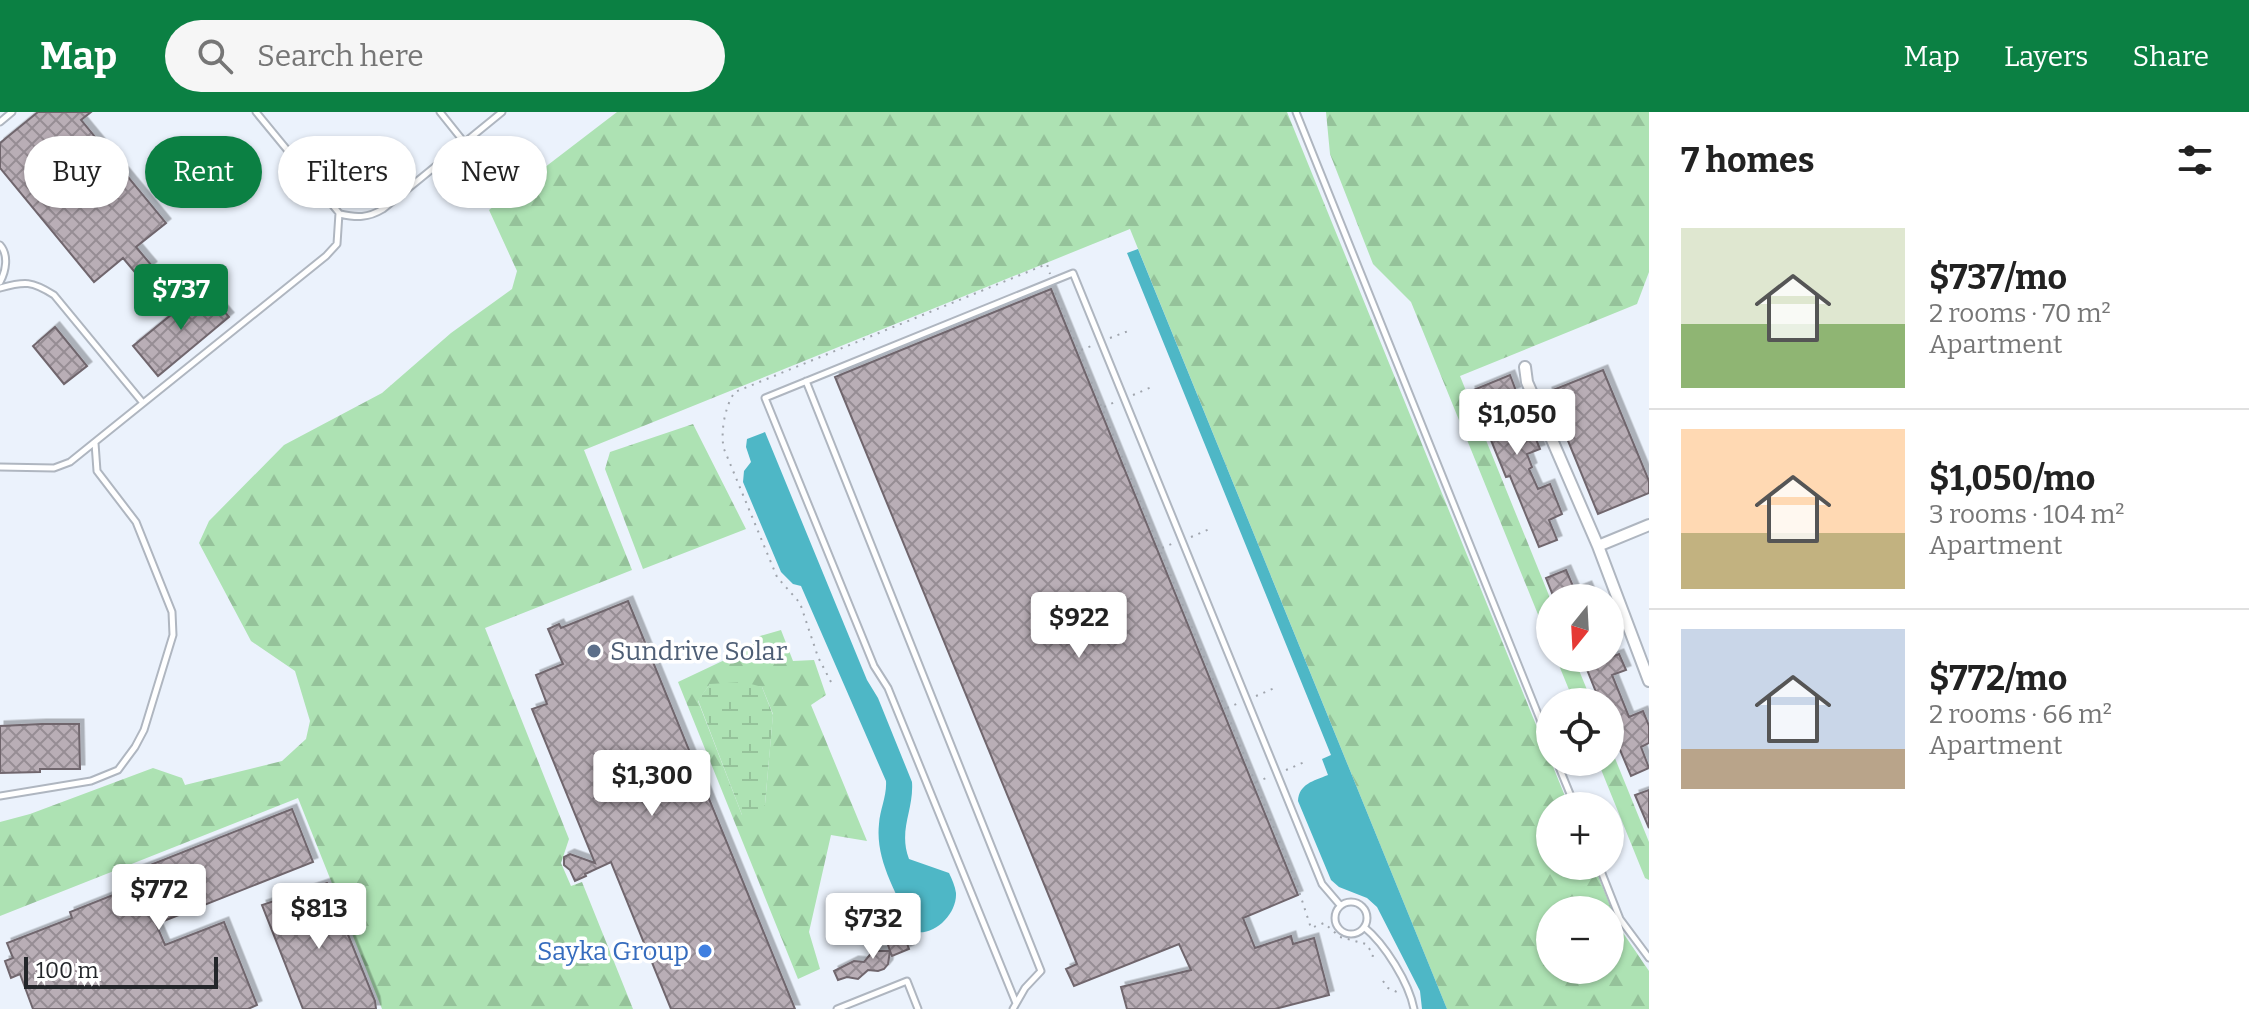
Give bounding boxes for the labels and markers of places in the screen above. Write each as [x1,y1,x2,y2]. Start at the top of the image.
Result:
pin: $737 [134,264,228,332]
pin: $1,050 [1452,389,1582,457]
pin: $922 [1032,592,1126,660]
place label: Sundrive Solar [610,636,788,667]
marker: Sundrive Solar [585,642,603,660]
pin: $1,300 [587,750,717,818]
pin: $772 [112,864,206,932]
pin: $813 [272,883,366,951]
pin: $732 [826,893,920,961]
place label: Sayka Group [537,936,689,967]
marker: Sayka Group [696,942,714,960]

